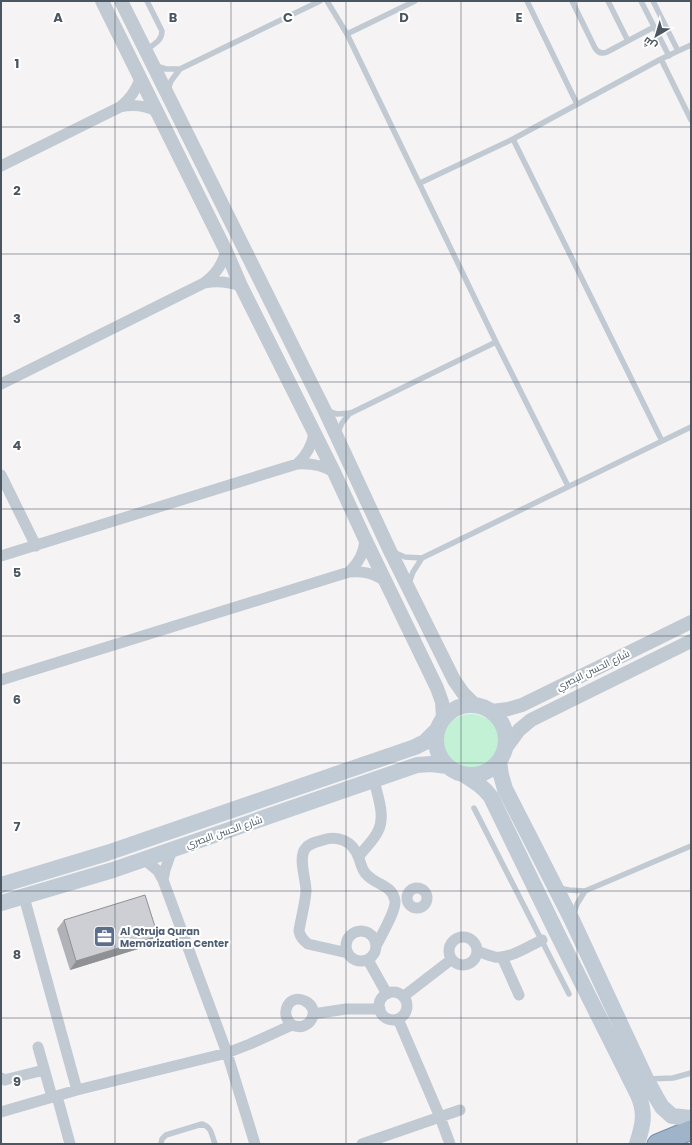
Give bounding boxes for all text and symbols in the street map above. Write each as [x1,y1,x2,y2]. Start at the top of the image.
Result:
text: A [53,8,63,27]
text: B [169,8,178,27]
text: C [283,8,293,27]
text: D [399,8,409,27]
text: E [515,8,523,27]
north arrow [636,16,676,56]
text: ش [639,33,660,55]
text: 1 [15,54,19,73]
text: 2 [13,181,21,200]
text: 3 [13,309,21,328]
text: 4 [13,436,22,455]
text: 5 [13,563,21,582]
street label: شارع الحسن البصري [554,646,632,694]
text: 6 [13,690,21,709]
street label: شارع الحسن البصري [184,812,264,852]
text: 7 [14,817,21,836]
office icon: Al Qtruja Quran Memorization Center [91,924,117,950]
place label: Al Qtruja Quran Memorization Center [120,924,229,951]
text: 8 [13,945,21,964]
text: 9 [13,1072,21,1091]

